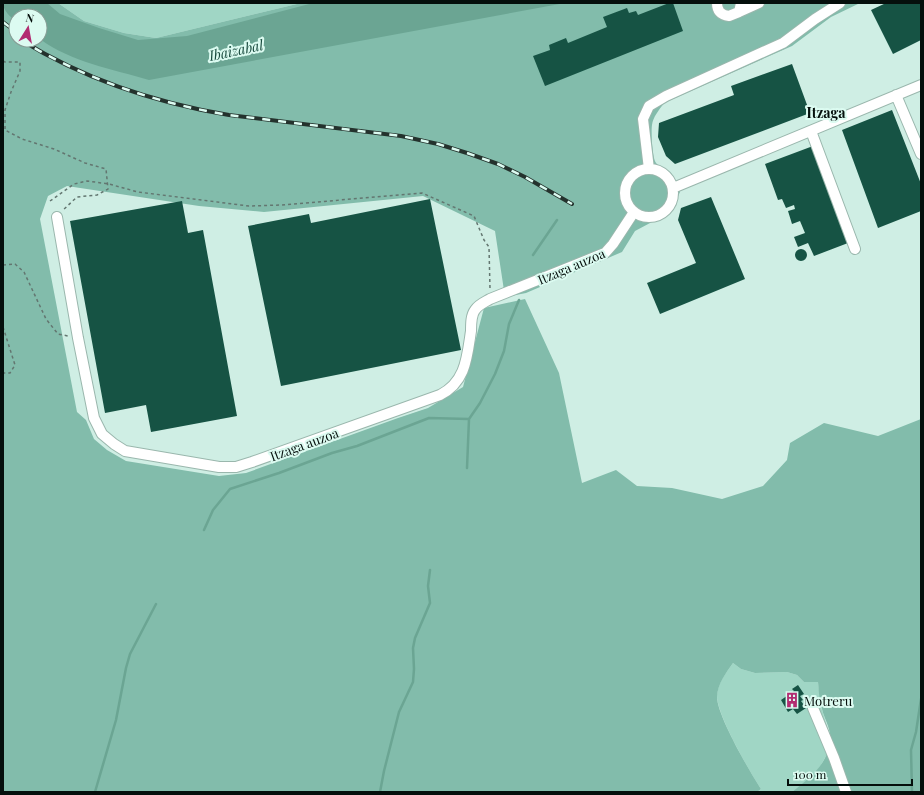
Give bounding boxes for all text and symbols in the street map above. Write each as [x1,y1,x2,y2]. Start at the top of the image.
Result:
north arrow [8,8,48,48]
text: N [25,10,35,26]
water label: Ibaizabal [206,35,266,65]
district label: Itzaga [807,103,846,122]
street label: Itzaga auzoa [535,244,608,288]
street label: Itzaga auzoa [267,424,341,464]
building icon: Motreru [783,691,801,709]
place label: Motreru [804,692,853,709]
scale bar [788,761,912,787]
text: 100 m [794,766,827,782]

